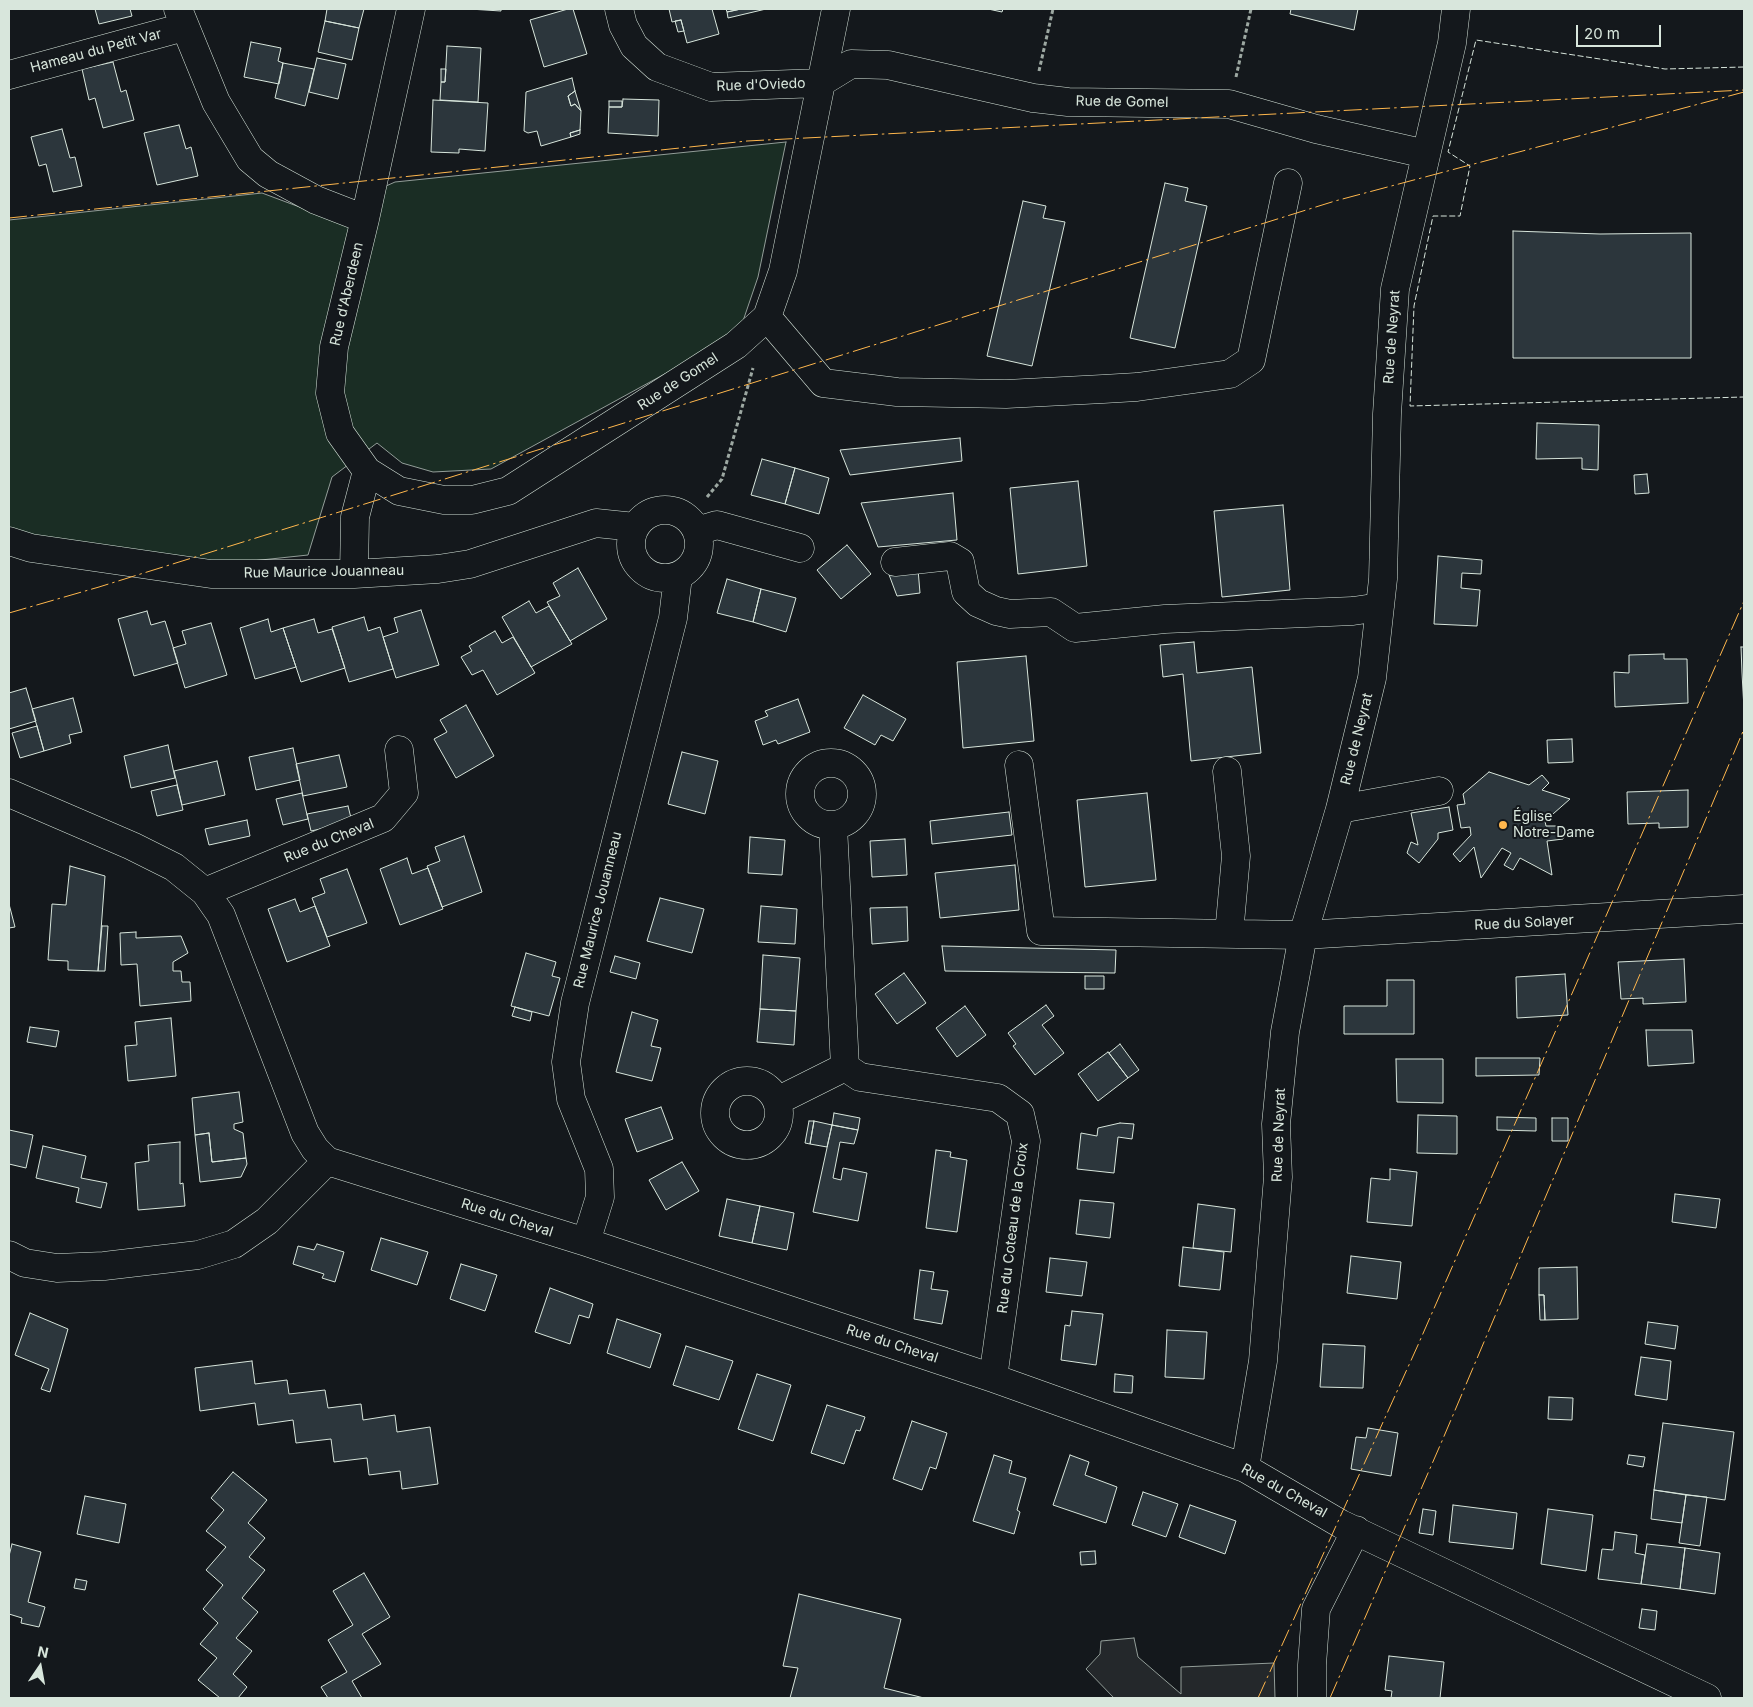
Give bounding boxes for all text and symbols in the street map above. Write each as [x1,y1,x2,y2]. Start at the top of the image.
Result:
scale bar [1578,15,1663,47]
text: 20 m [1584,24,1620,43]
street label: Hameau du Petit Var [28,25,164,77]
street label: Rue d'Oviedo [716,75,806,95]
street label: Rue de Gomel [1076,93,1168,111]
street label: Rue d'Aberdeen [327,241,367,347]
street label: Rue de Neyrat [1380,289,1404,385]
street label: Rue de Gomel [635,350,721,414]
street label: Rue Maurice Jouanneau [244,562,404,582]
street label: Rue de Neyrat [1337,691,1377,787]
place label: Église Notre-Dame [1513,809,1595,842]
street label: Rue du Cheval [282,815,376,867]
marker: Église Notre-Dame [1497,819,1509,831]
street label: Rue Maurice Jouanneau [570,830,626,990]
street label: Rue du Solayer [1474,912,1574,934]
street label: Rue de Neyrat [1269,1088,1289,1182]
street label: Rue du Coteau de la Croix [994,1142,1032,1314]
street label: Rue du Cheval [459,1195,555,1241]
street label: Rue du Cheval [844,1321,940,1367]
street label: Rue du Cheval [1238,1460,1330,1522]
north arrow [15,1642,65,1692]
text: N [36,1642,50,1661]

